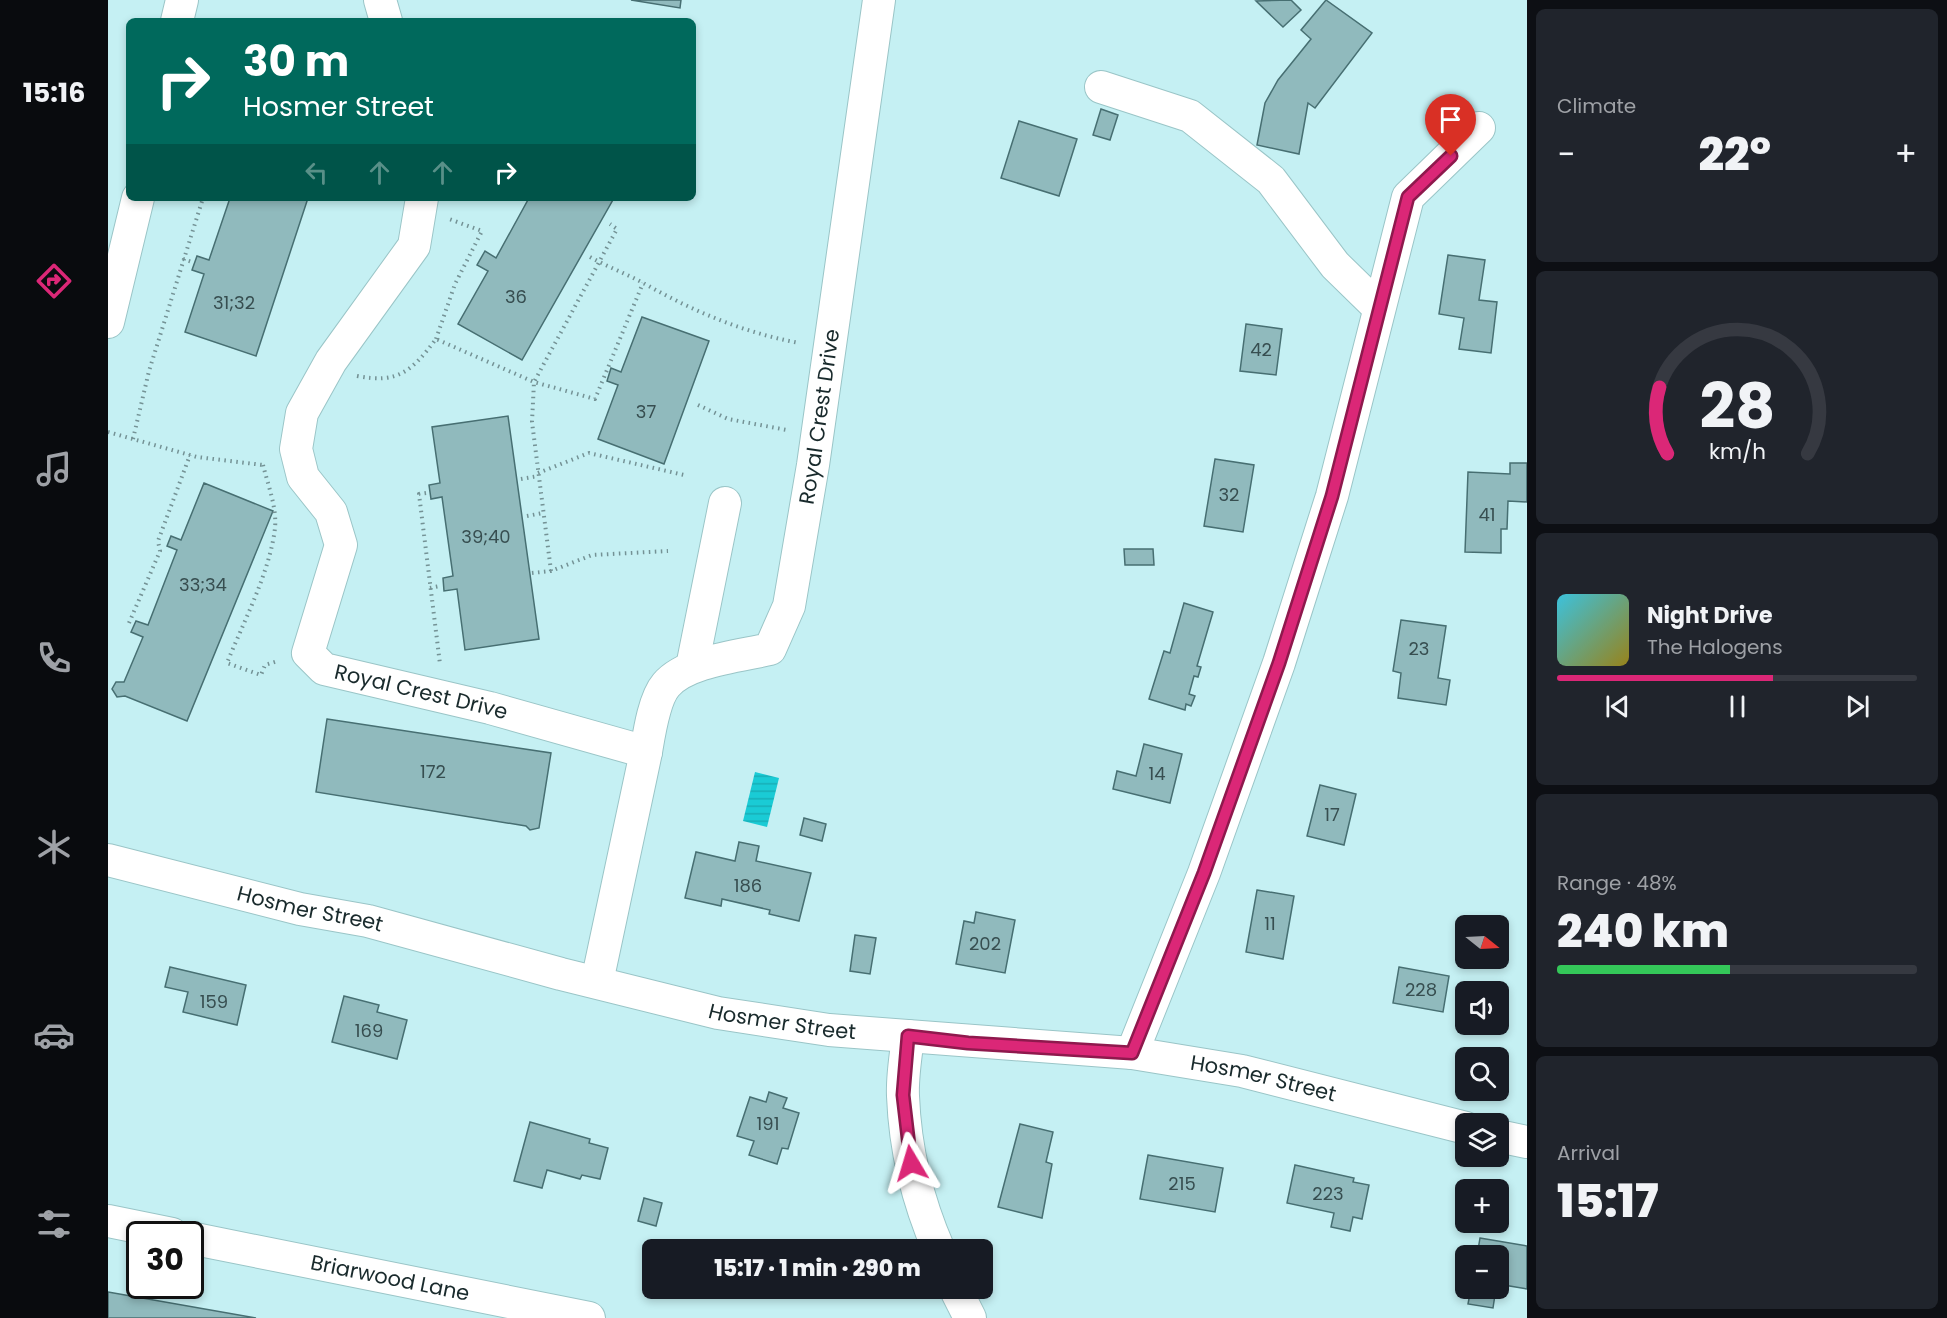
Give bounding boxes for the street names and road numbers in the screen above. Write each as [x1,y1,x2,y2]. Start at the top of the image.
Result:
street label: Royal Crest Drive [792,327,846,507]
street label: Royal Crest Drive [332,657,511,726]
street label: Hosmer Street [234,879,387,939]
street label: Hosmer Street [705,996,857,1046]
street label: Hosmer Street [1188,1048,1339,1108]
street label: Briarwood Lane [308,1248,472,1308]

